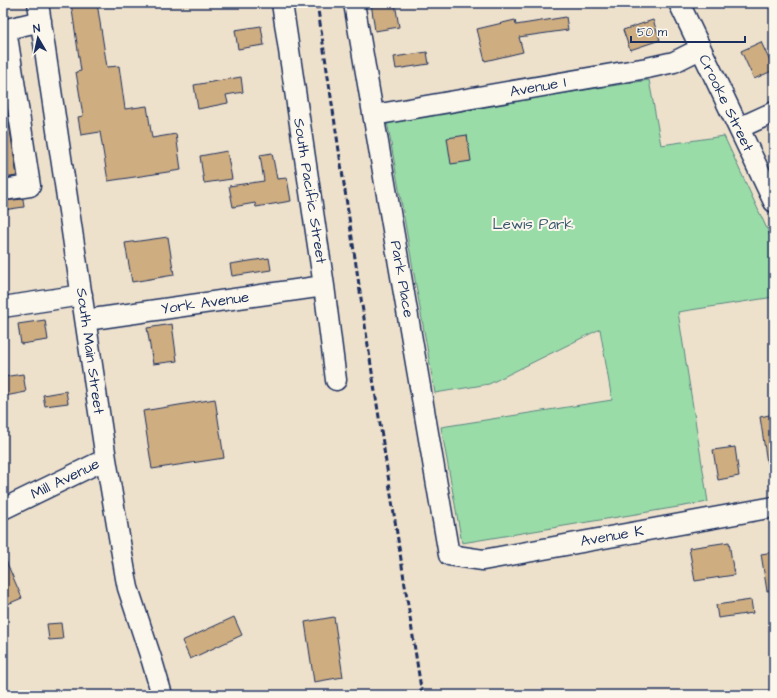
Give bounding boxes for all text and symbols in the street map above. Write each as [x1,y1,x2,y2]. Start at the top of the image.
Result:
north arrow [18,18,58,58]
scale bar [631,18,745,44]
text: N [32,21,41,37]
text: 50 m [637,24,668,41]
street label: Crooke Street [693,51,759,155]
street label: Avenue I [508,72,568,102]
street label: South Pacific Street [288,117,332,265]
park label: Lewis Park [492,214,574,235]
street label: Park Place [385,239,419,319]
street label: York Avenue [160,286,250,320]
street label: South Main Street [71,287,109,415]
street label: Mill Avenue [27,453,103,505]
street label: Avenue K [579,520,645,552]

